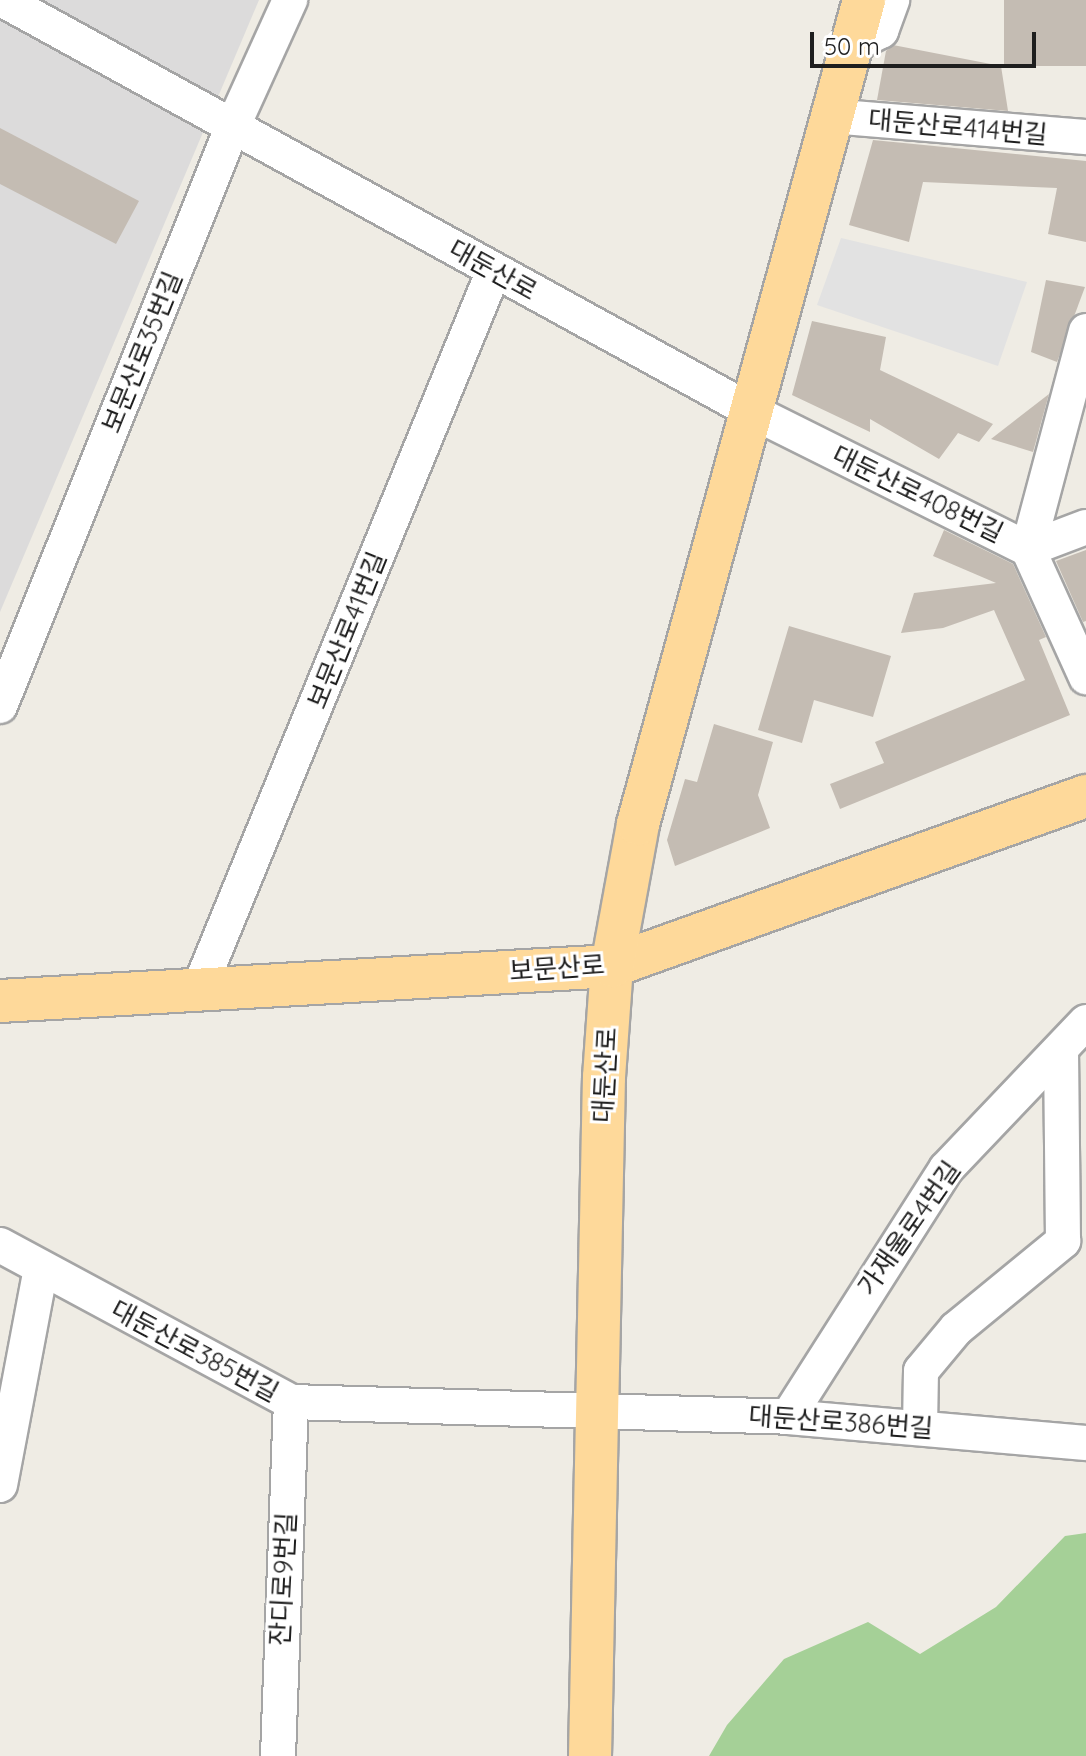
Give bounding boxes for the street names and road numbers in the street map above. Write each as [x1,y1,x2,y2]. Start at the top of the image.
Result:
street label: 대둔산로414번길 [867,104,1049,150]
street label: 대둔산로 [444,233,542,307]
street label: 보문산로35번길 [95,267,189,437]
street label: 대둔산로408번길 [827,439,1009,549]
street label: 보문산로41번길 [301,547,393,713]
street label: 보문산로 [508,949,606,987]
street label: 대둔산로 [587,1026,623,1124]
street label: 가재울로4번길 [851,1155,967,1301]
street label: 대둔산로385번길 [106,1294,284,1408]
street label: 대둔산로386번길 [748,1400,934,1444]
street label: 잔디로9번길 [264,1511,302,1647]

